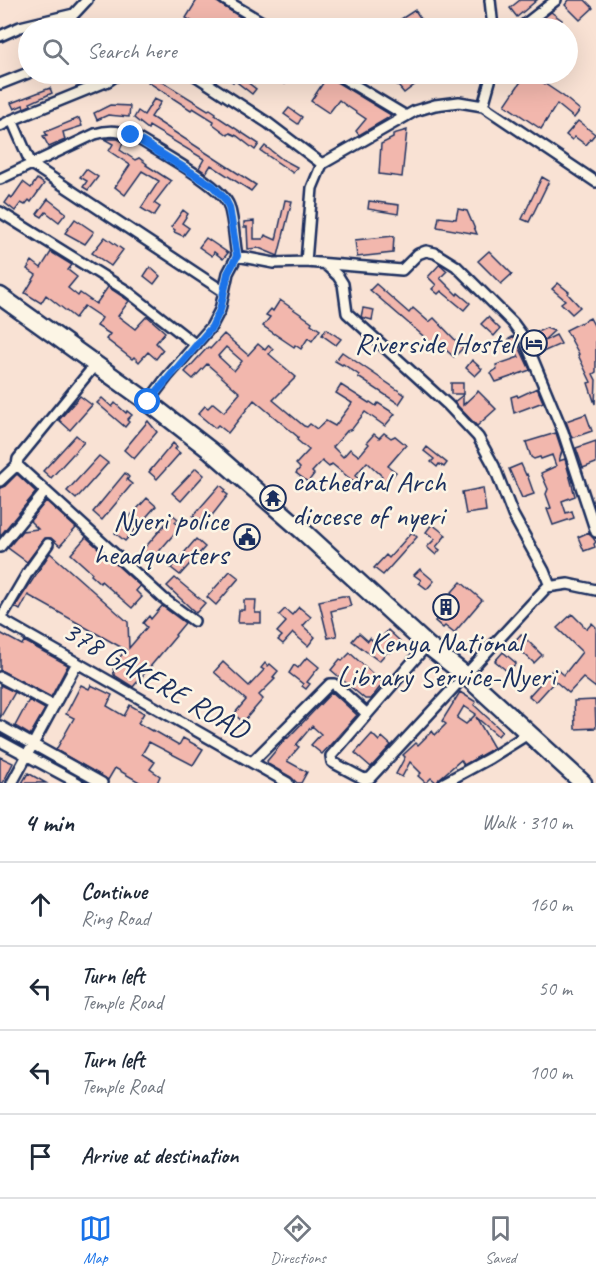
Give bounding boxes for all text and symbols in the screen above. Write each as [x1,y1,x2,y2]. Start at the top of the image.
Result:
search box [18,18,578,84]
icon: search [39,35,72,68]
text: Search here [87,37,177,65]
route end [117,121,143,147]
place label: Riverside Hostel [354,324,519,362]
hotel icon: Riverside Hostel [519,328,549,358]
route start [134,388,160,414]
place label: cathedral Arch diocese of nyeri [292,462,448,534]
temple icon: cathedral Arch diocese of nyeri [258,483,288,513]
place label: Nyeri police headquarters [93,501,231,573]
public building icon: Nyeri police headquarters [232,522,262,552]
building icon: Kenya National Library Service-Nyeri [431,592,461,622]
street label: 378 GAKERE ROAD [56,611,258,750]
place label: Kenya National Library Service-Nyeri [337,623,559,695]
text: 4 min [24,806,74,839]
text: Walk · 310 m [482,810,572,835]
text: Continue [81,878,147,906]
icon: ahead [24,888,57,921]
text: 160 m [529,892,572,917]
text: Ring Road [81,906,150,931]
text: Turn left [81,962,145,990]
icon: left [24,972,57,1005]
text: 50 m [538,976,572,1001]
text: Temple Road [81,990,163,1015]
text: Turn left [81,1046,145,1074]
icon: left [24,1056,57,1089]
text: 100 m [529,1060,572,1085]
text: Temple Road [81,1074,163,1099]
icon: arrive [24,1140,57,1173]
text: Arrive at destination [81,1142,238,1170]
tab: Map [79,1212,112,1268]
tab: Directions [270,1212,326,1268]
tab: Saved [484,1212,517,1268]

